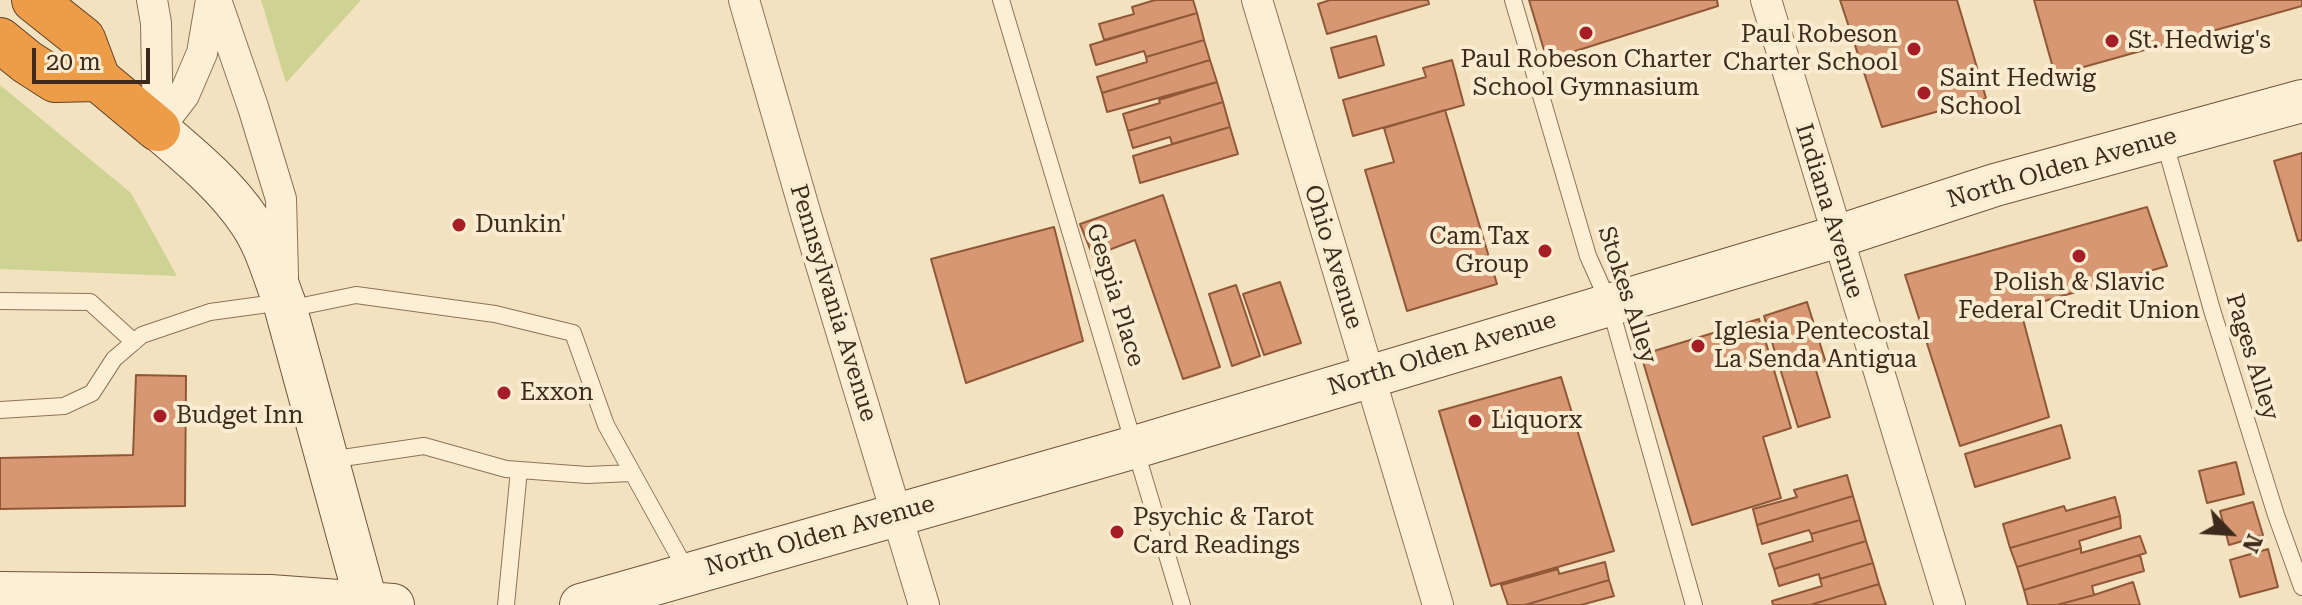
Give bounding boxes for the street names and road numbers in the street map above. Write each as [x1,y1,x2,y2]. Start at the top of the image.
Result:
street label: Indiana Avenue [1789,120,1869,302]
street label: North Olden Avenue [1944,121,2180,215]
street label: Pennsylvania Avenue [783,181,883,425]
street label: Ohio Avenue [1297,182,1369,332]
street label: Gespia Place [1080,220,1150,370]
street label: Stokes Alley [1591,223,1663,367]
street label: Pages Alley [2219,290,2285,424]
street label: North Olden Avenue [1324,306,1560,402]
street label: North Olden Avenue [702,489,938,583]

